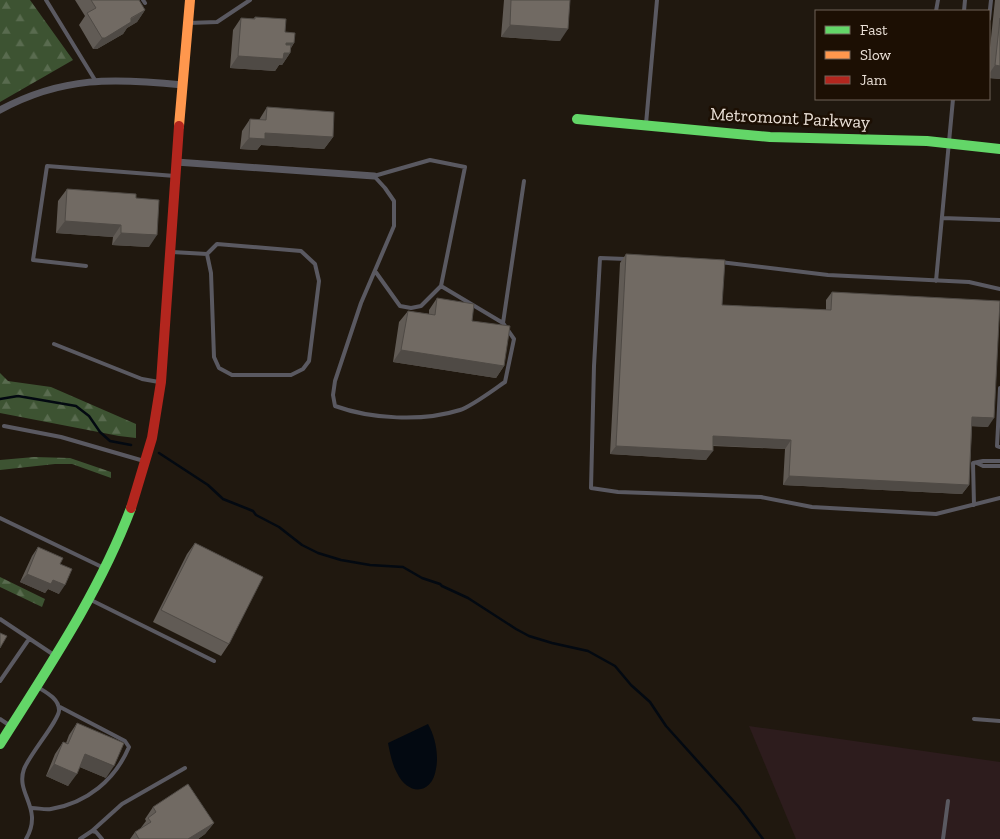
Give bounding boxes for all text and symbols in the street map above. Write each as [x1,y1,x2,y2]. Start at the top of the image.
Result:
legend [815,10,990,100]
text: Fast [860,21,888,39]
text: Slow [860,46,892,64]
text: Jam [860,71,887,89]
street label: Metromont Parkway [709,103,871,133]

